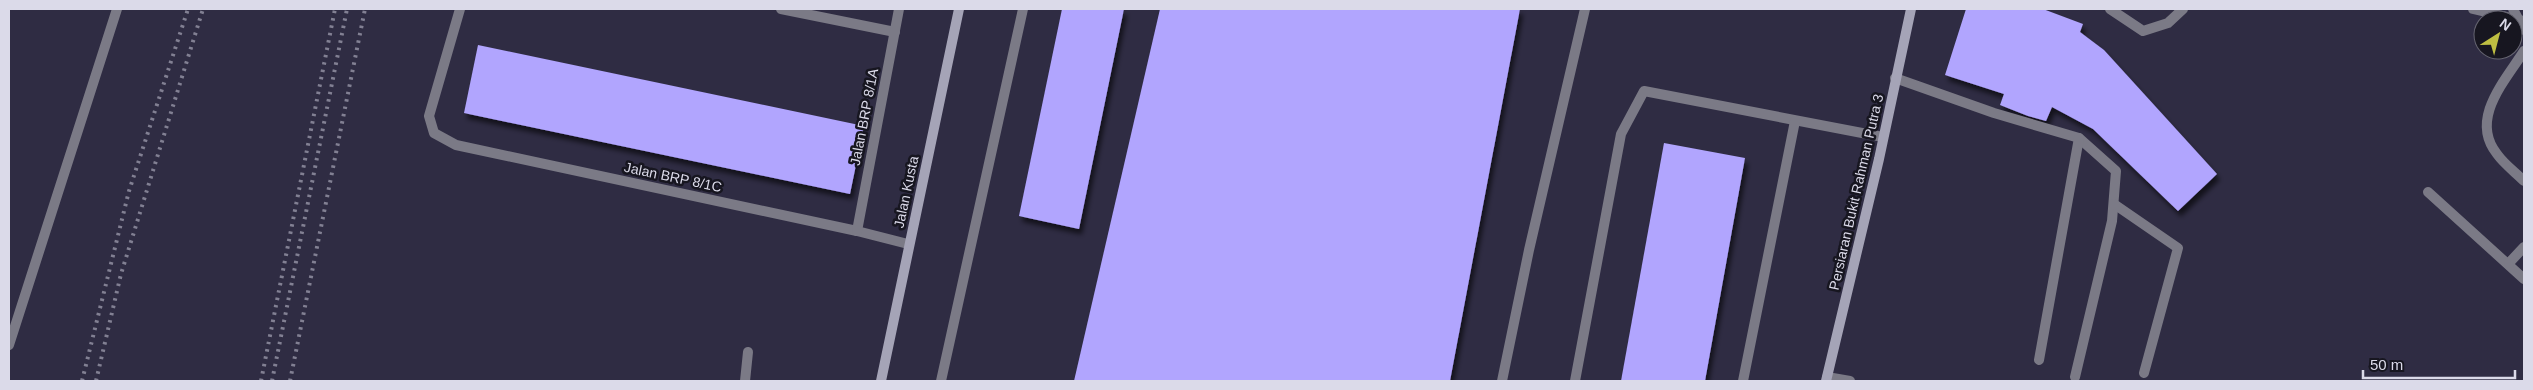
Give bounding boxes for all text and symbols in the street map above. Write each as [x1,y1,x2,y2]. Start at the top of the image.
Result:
north arrow [2473,10,2523,60]
text: N [2497,15,2514,34]
street label: Jalan BRP 8/1A [847,66,881,167]
street label: Persiaran Bukit Rahman Putra 3 [1826,92,1886,292]
street label: Jalan Kusta [891,154,921,229]
street label: Jalan BRP 8/1C [623,159,723,195]
scale bar [2363,348,2516,380]
text: 50 m [2370,356,2403,373]

